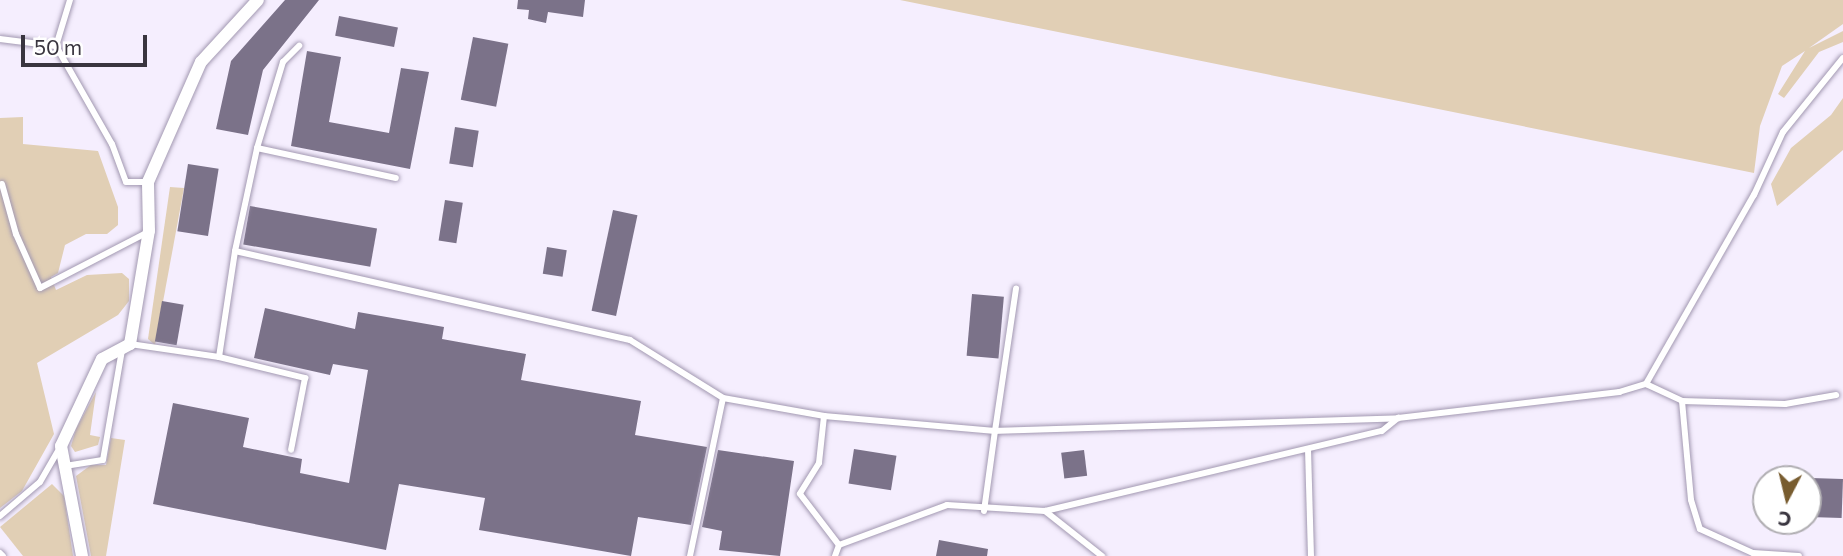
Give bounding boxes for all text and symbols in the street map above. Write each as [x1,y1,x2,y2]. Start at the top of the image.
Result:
scale bar [24,21,150,65]
text: 50 m [34,34,82,59]
north arrow [1752,465,1822,535]
text: С [1777,507,1792,532]

